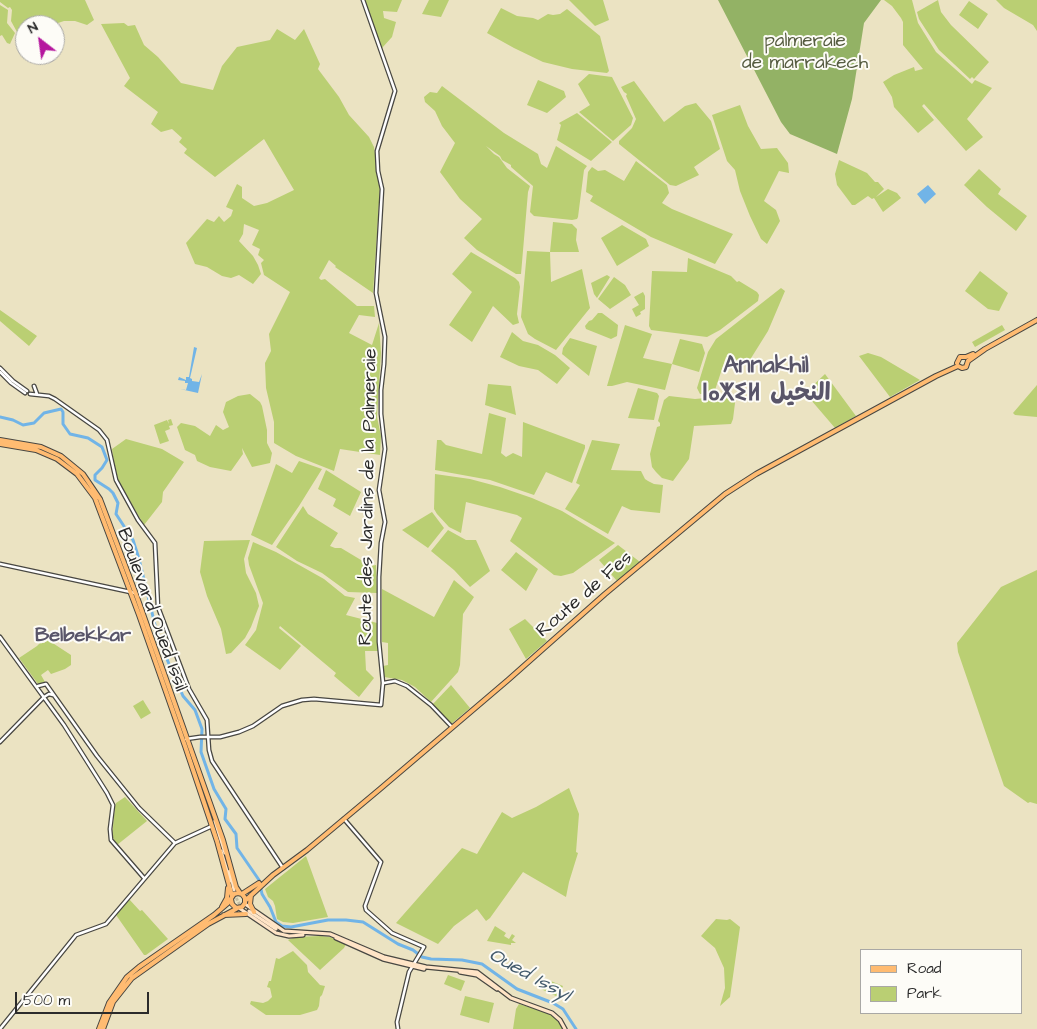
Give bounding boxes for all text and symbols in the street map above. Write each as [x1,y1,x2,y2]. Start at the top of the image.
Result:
north arrow [15,15,65,65]
text: N [24,17,42,39]
park label: palmeraie de marrakech [742,31,868,75]
street label: Route des Jardins de la Palmeraie [355,348,383,646]
district label: Annakhil ⵏⴰⵅⵉⵍ النخيل [701,353,831,409]
street label: Boulevard Oued Issil [111,525,191,695]
street label: Route de Fes [532,547,638,643]
district label: Belbekkar [35,625,131,649]
water label: Oued Issyl [484,944,574,1008]
legend [860,949,1022,1014]
text: Road [907,958,941,979]
scale bar [18,982,151,1014]
text: Park [907,983,942,1004]
text: 500 m [23,990,70,1011]

